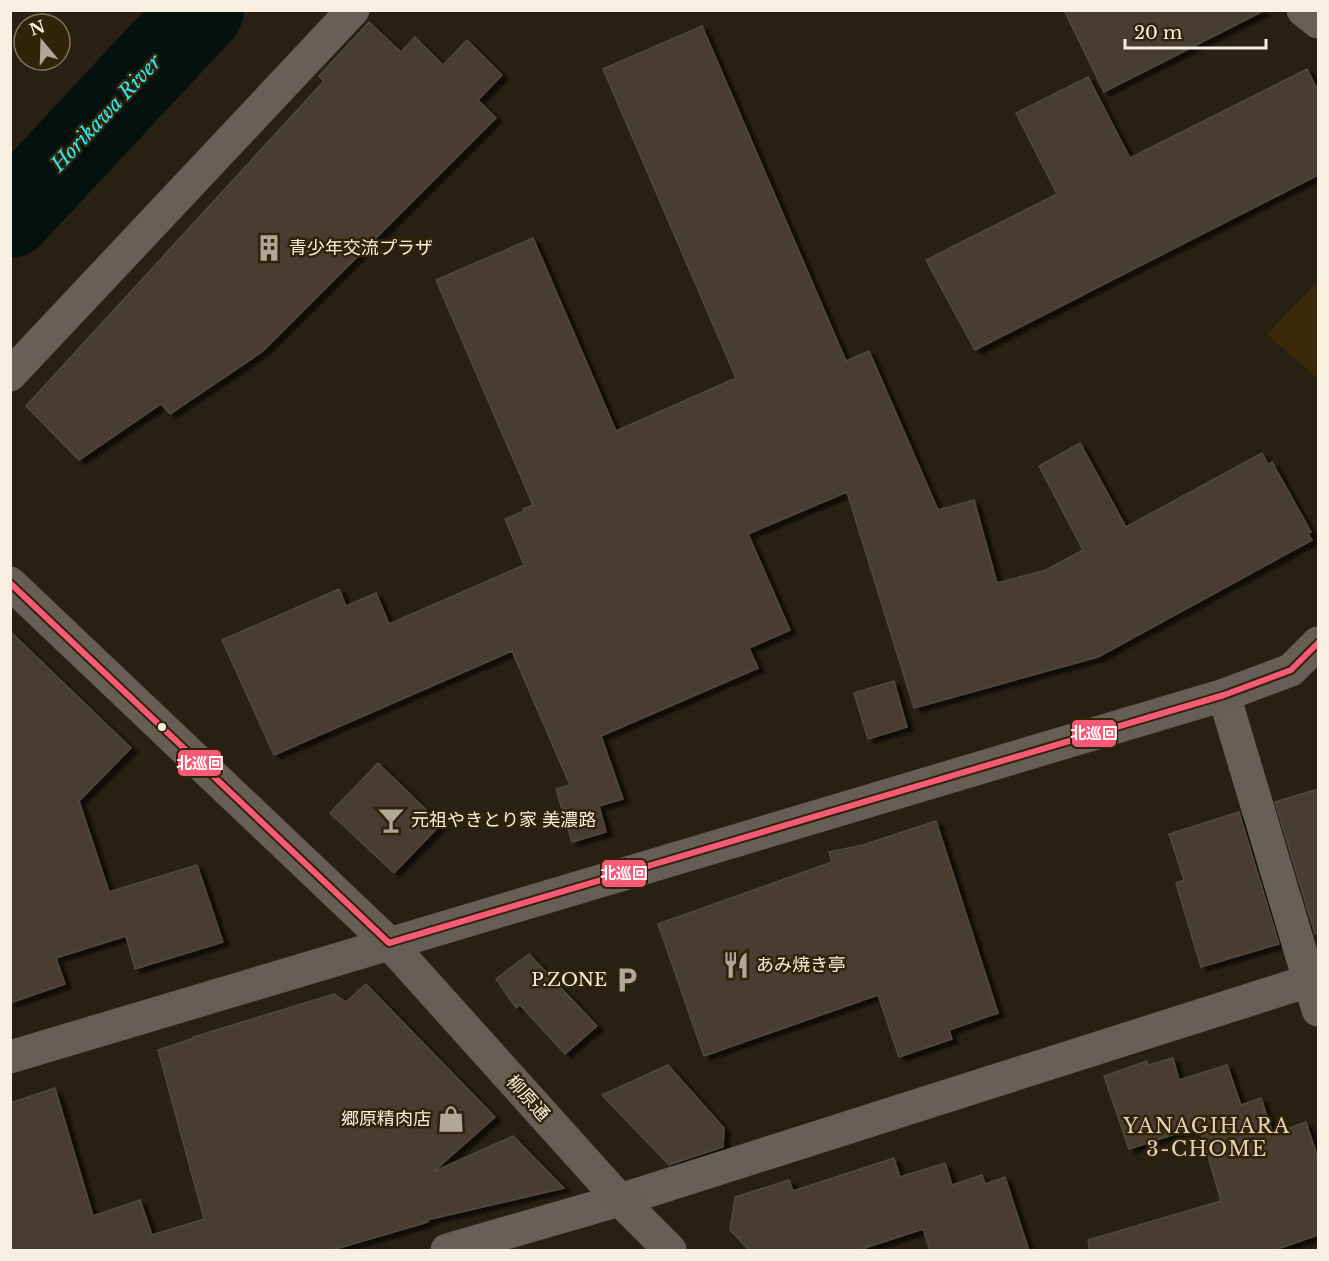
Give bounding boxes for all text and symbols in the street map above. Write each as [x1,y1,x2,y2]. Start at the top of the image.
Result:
north arrow [12,12,72,72]
scale bar [1125,12,1266,50]
text: N [27,16,47,40]
text: 20 m [1134,22,1182,44]
water label: Horikawa River [45,49,167,177]
building icon: 青少年交流プラザ [254,233,284,263]
place label: 青少年交流プラザ [289,237,433,259]
line badge: 北巡回 [1071,719,1117,748]
unlabelled marker [156,721,168,733]
text: 北巡回 [1070,723,1118,743]
line badge: 北巡回 [177,749,222,777]
text: 北巡回 [176,753,224,773]
bar icon: 元祖やきとり家 美濃路 [376,805,406,835]
place label: 元祖やきとり家 美濃路 [411,809,596,831]
line badge: 北巡回 [601,859,647,888]
text: 北巡回 [600,863,648,883]
restaurant icon: あみ焼き亭 [721,950,751,980]
place label: あみ焼き亭 [756,954,846,976]
parking icon: P.ZONE [612,965,642,995]
place label: P.ZONE [531,969,607,991]
street label: 柳原通 [502,1071,554,1125]
shop icon: 郷原精肉店 [436,1104,466,1134]
place label: 郷原精肉店 [341,1108,431,1130]
district label: YANAGIHARA 3-CHOME [1122,1114,1291,1161]

